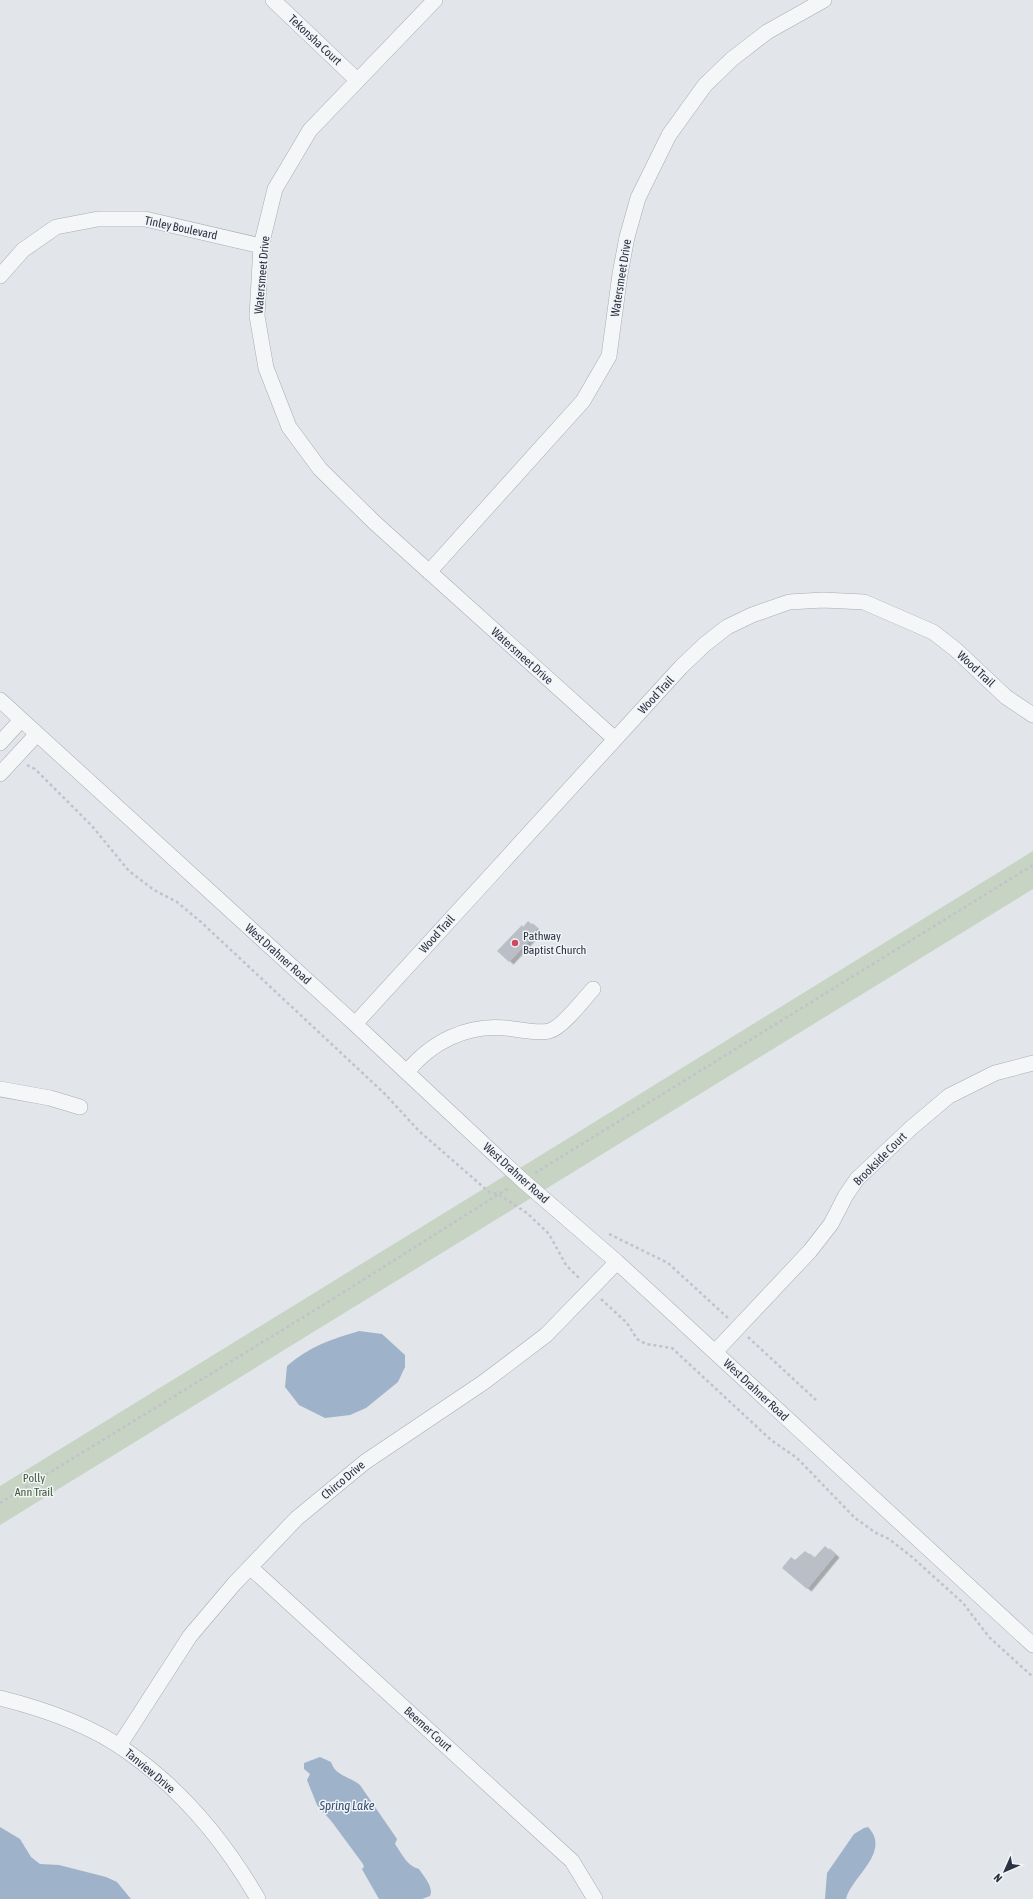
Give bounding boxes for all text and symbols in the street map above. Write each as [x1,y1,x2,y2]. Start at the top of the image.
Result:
street label: Tekonsha Court [286,12,345,69]
street label: Tinley Boulevard [143,213,219,243]
street label: Watersmeet Drive [252,235,272,315]
street label: Watersmeet Drive [608,238,634,318]
street label: Watersmeet Drive [488,625,556,687]
street label: Wood Trail [954,648,998,690]
street label: Wood Trail [635,673,677,717]
street label: Wood Trail [416,911,458,956]
street label: West Drahner Road [242,921,314,987]
place label: Pathway Baptist Church [523,929,586,957]
marker: Pathway Baptist Church [510,938,520,948]
street label: Brookside Court [851,1129,910,1188]
street label: West Drahner Road [480,1140,552,1206]
street label: West Drahner Road [721,1356,791,1424]
street label: Chirco Drive [318,1458,368,1502]
park label: Polly Ann Trail [15,1471,54,1499]
street label: Beemer Court [401,1704,455,1754]
street label: Tanview Drive [122,1746,178,1796]
water label: Spring Lake [318,1798,375,1813]
north arrow [985,1851,1025,1891]
text: N [991,1872,1004,1885]

